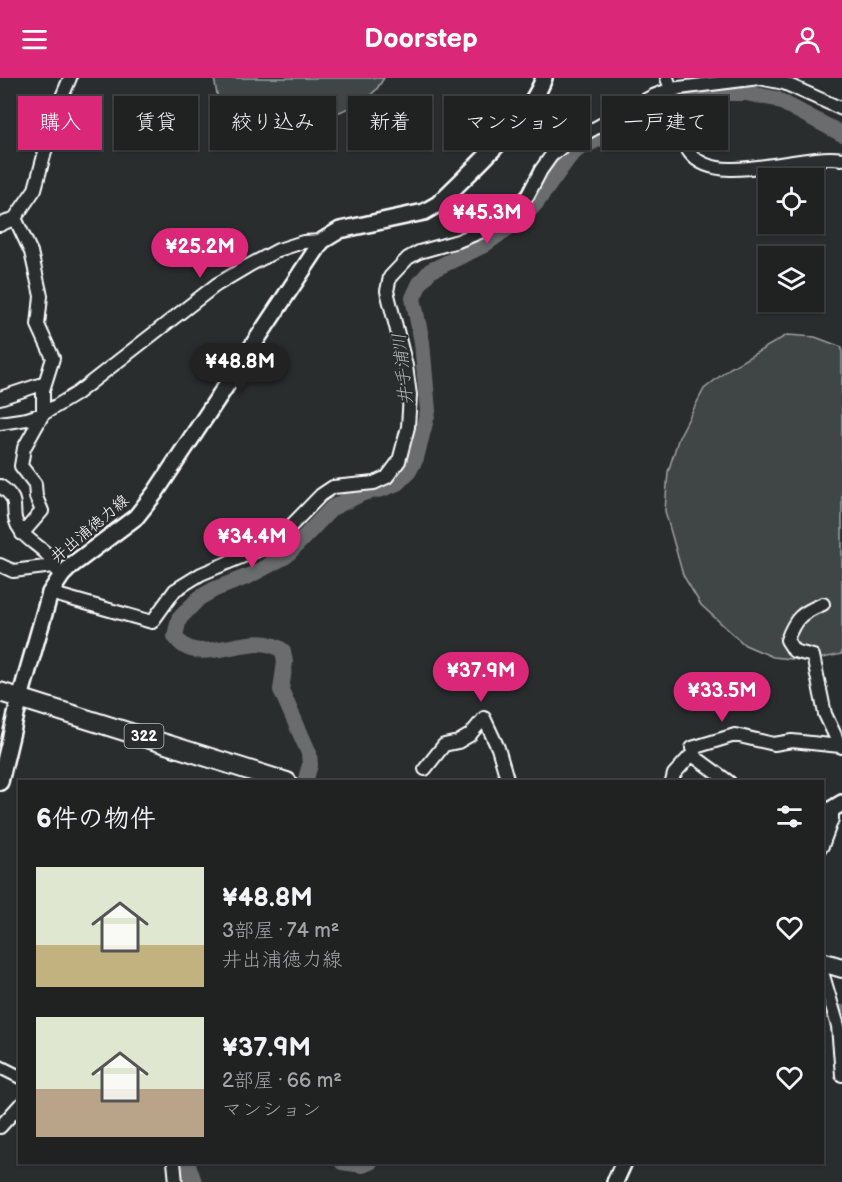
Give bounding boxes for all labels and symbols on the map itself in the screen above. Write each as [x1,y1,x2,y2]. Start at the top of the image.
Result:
pin: ¥45.3M [438,194,536,245]
pin: ¥25.2M [151,228,249,279]
water label: 井手浦川 [389,332,417,406]
pin: ¥48.8M [191,343,289,394]
street label: 井出浦徳力線 [47,491,133,567]
pin: ¥34.4M [203,518,301,569]
pin: ¥37.9M [432,652,530,703]
pin: ¥33.5M [673,672,771,723]
road number: 322 [124,724,164,748]

